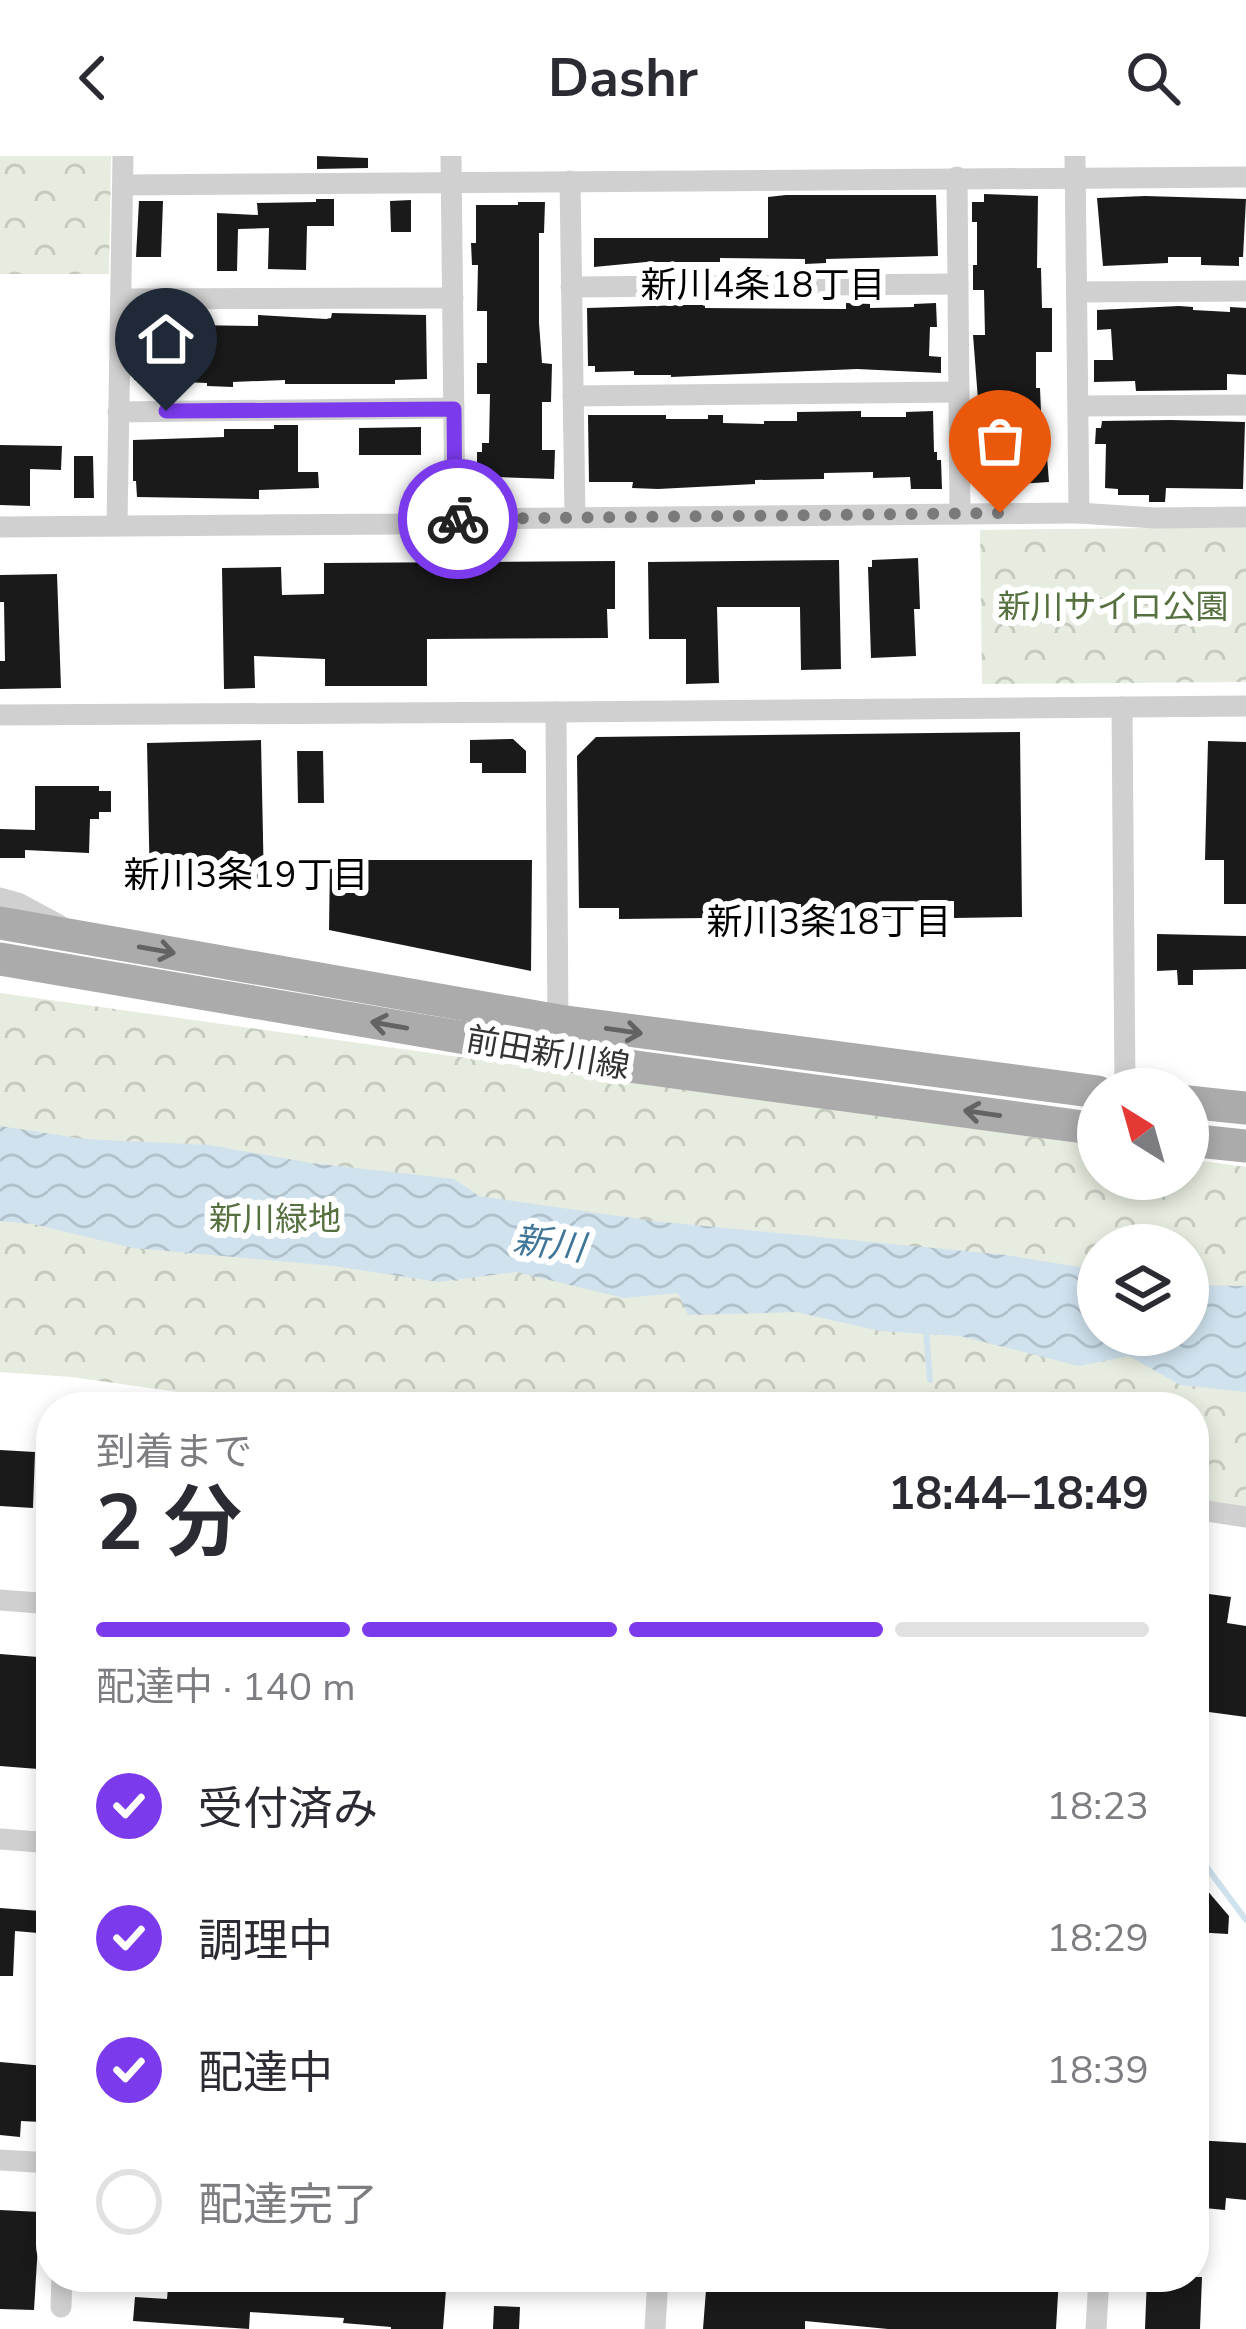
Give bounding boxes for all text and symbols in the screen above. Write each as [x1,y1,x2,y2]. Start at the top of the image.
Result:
text: Dashr [548,41,698,115]
icon: back [60,45,126,111]
icon: search [1120,45,1186,111]
district label: 新川4条18丁目 [641,261,885,310]
pin [115,288,217,411]
icon: home [133,306,199,372]
pin [949,390,1051,513]
icon: bag [967,408,1033,474]
courier [398,459,518,579]
icon: bike [425,486,491,552]
park label: 新川サイロ公園 [998,585,1229,630]
district label: 新川3条19丁目 [124,851,368,900]
district label: 新川3条18丁目 [707,898,951,947]
one-way arrow [136,940,175,963]
one-way arrow [370,1013,409,1036]
street label: 前田新川線 [463,1017,633,1090]
one-way arrow [603,1020,642,1043]
north arrow [1077,1068,1209,1200]
map controls [1077,1068,1209,1356]
one-way arrow [963,1102,1002,1124]
park label: 新川緑地 [209,1197,341,1242]
water label: 新川 [510,1216,591,1274]
button: layers [1077,1224,1209,1356]
text: 到着まで [96,1426,252,1479]
text: 18:44–18:49 [888,1464,1149,1525]
text: 2 分 [96,1470,242,1577]
text: 配達中 · 140 m [96,1661,356,1714]
icon: check [96,1773,162,1839]
text: 受付済み [198,1779,378,1840]
text: 18:23 [1047,1780,1149,1833]
icon: check [96,1905,162,1971]
text: 調理中 [198,1911,333,1972]
text: 18:29 [1047,1912,1149,1965]
icon: check [96,2037,162,2103]
text: 配達中 [198,2043,333,2104]
text: 18:39 [1047,2044,1149,2097]
text: 配達完了 [198,2175,378,2236]

